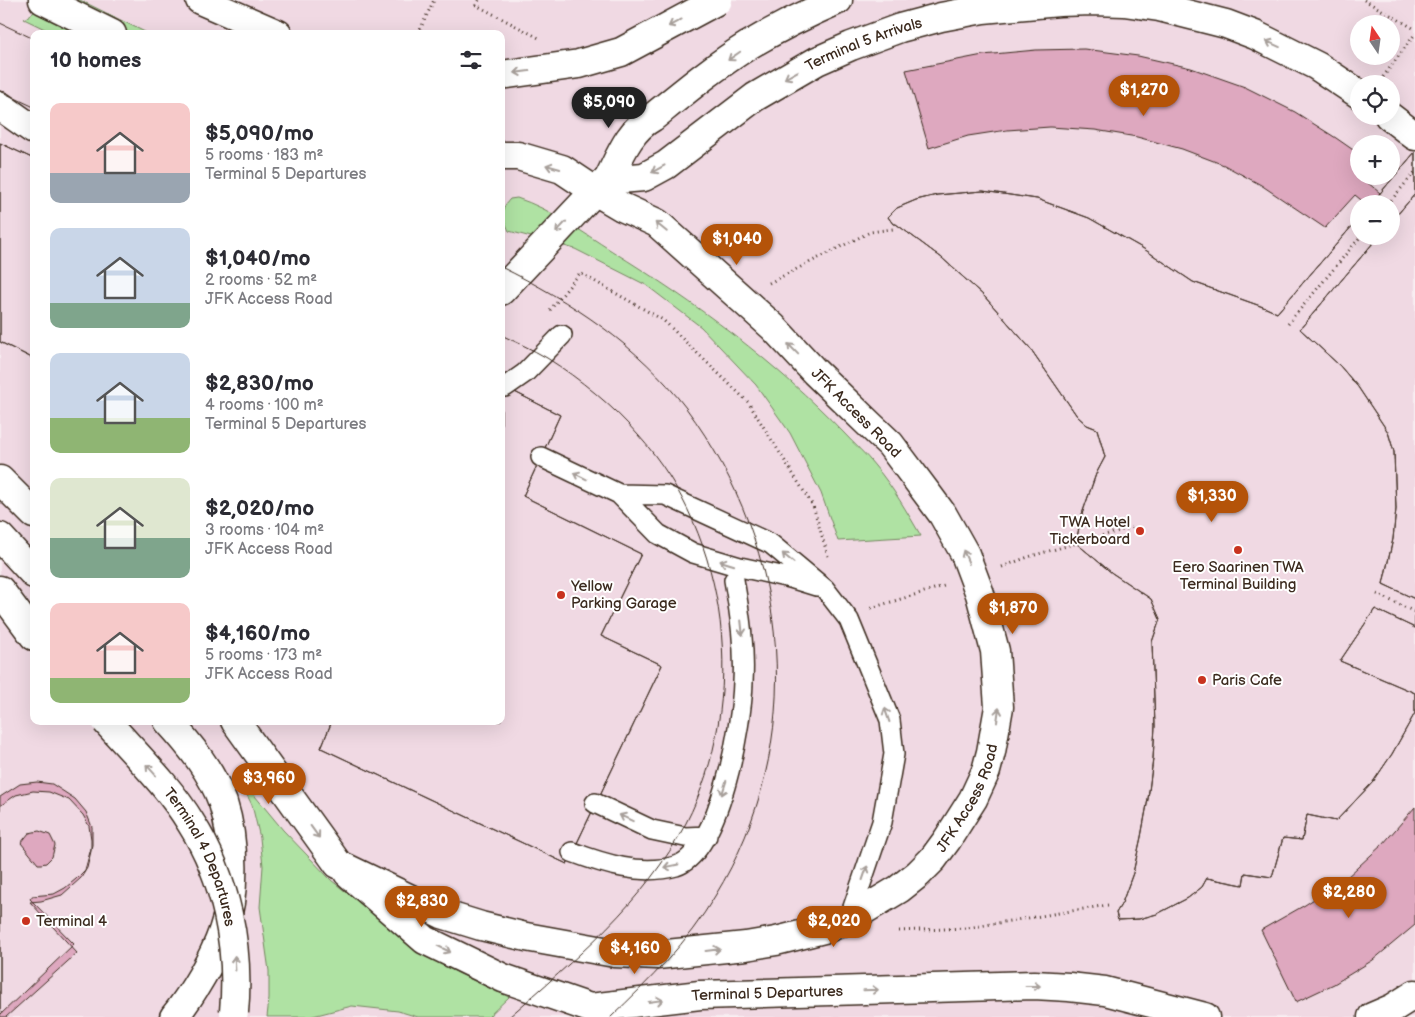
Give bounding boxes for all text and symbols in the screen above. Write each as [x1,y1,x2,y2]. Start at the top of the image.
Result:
street label: Terminal 5 Arrivals [802,13,925,75]
north arrow [1350,15,1400,65]
map controls [1350,15,1400,245]
one-way arrow [668,18,683,28]
one-way arrow [1266,38,1281,48]
icon: filters [457,46,485,74]
text: 10 homes [50,48,141,73]
one-way arrow [727,51,741,61]
one-way arrow [515,68,531,78]
one-way arrow [784,71,798,81]
pin: $1,270 [1103,74,1185,117]
button: locate [1350,75,1400,125]
text: $1,270 [1120,81,1168,100]
pin: $5,090 [568,86,650,129]
text: $5,090 [583,93,635,112]
text: $5,090/mo [205,121,314,146]
icon: home [90,123,150,183]
button: + [1350,135,1400,185]
text: 5 rooms · 183 m² [205,146,324,165]
one-way arrow [545,161,561,171]
one-way arrow [651,164,666,174]
text: Terminal 5 Departures [205,165,366,184]
button: − [1350,195,1400,245]
one-way arrow [555,221,567,233]
one-way arrow [655,221,668,232]
pin: $1,040 [696,224,778,266]
text: $1,040 [712,230,762,249]
text: $1,040/mo [205,246,311,271]
icon: home [90,248,150,308]
text: 2 rooms · 52 m² [205,271,317,290]
text: JFK Access Road [205,290,333,309]
one-way arrow [787,342,799,355]
street label: JFK Access Road [807,364,905,462]
text: $2,830/mo [205,371,314,396]
icon: home [90,373,150,433]
text: 4 rooms · 100 m² [205,396,324,415]
text: Terminal 5 Departures [205,415,366,434]
one-way arrow [573,470,588,480]
pin: $1,330 [1171,480,1253,523]
text: $1,330 [1187,487,1237,506]
text: $2,020/mo [205,496,314,521]
icon: home [90,498,150,558]
place label: TWA Hotel Tickerboard [1050,513,1130,549]
text: 3 rooms · 104 m² [205,521,324,540]
marker: TWA Hotel Tickerboard [1134,525,1146,537]
text: JFK Access Road [205,540,333,559]
marker: Eero Saarinen TWA Terminal Building [1232,544,1244,556]
one-way arrow [961,550,971,565]
one-way arrow [781,552,794,563]
one-way arrow [719,558,735,568]
place label: Eero Saarinen TWA Terminal Building [1172,558,1304,594]
place label: Yellow Parking Garage [570,577,677,613]
marker: Yellow Parking Garage [555,589,567,601]
pin: $1,870 [972,592,1054,635]
text: $1,870 [988,599,1038,618]
one-way arrow [737,620,747,636]
text: $4,160/mo [205,621,310,646]
icon: home [90,623,150,683]
text: 5 rooms · 173 m² [205,646,322,665]
text: JFK Access Road [205,665,333,684]
place label: Paris Cafe [1212,671,1282,690]
marker: Paris Cafe [1196,674,1208,686]
one-way arrow [993,707,1003,723]
one-way arrow [882,708,891,723]
street label: JFK Access Road [932,742,1002,856]
pin: $3,960 [228,762,310,805]
one-way arrow [145,764,156,777]
text: $3,960 [243,769,295,788]
one-way arrow [718,780,728,796]
street label: Terminal 4 Departures [160,784,240,928]
one-way arrow [619,812,634,822]
one-way arrow [309,825,320,838]
one-way arrow [663,862,679,871]
one-way arrow [861,866,870,881]
pin: $2,280 [1308,876,1390,919]
text: $2,280 [1323,883,1375,902]
pin: $2,830 [381,886,463,928]
text: $2,830 [396,892,448,911]
pin: $2,020 [793,906,875,948]
place label: Terminal 4 [36,912,107,931]
text: $2,020 [808,912,860,931]
marker: Terminal 4 [20,915,32,927]
pin: $4,160 [594,932,676,975]
text: $4,160 [610,939,660,958]
one-way arrow [436,945,451,954]
one-way arrow [705,945,721,955]
one-way arrow [231,955,240,971]
street label: Terminal 5 Departures [691,981,844,1005]
one-way arrow [1025,981,1041,990]
one-way arrow [862,985,879,995]
one-way arrow [647,996,663,1006]

